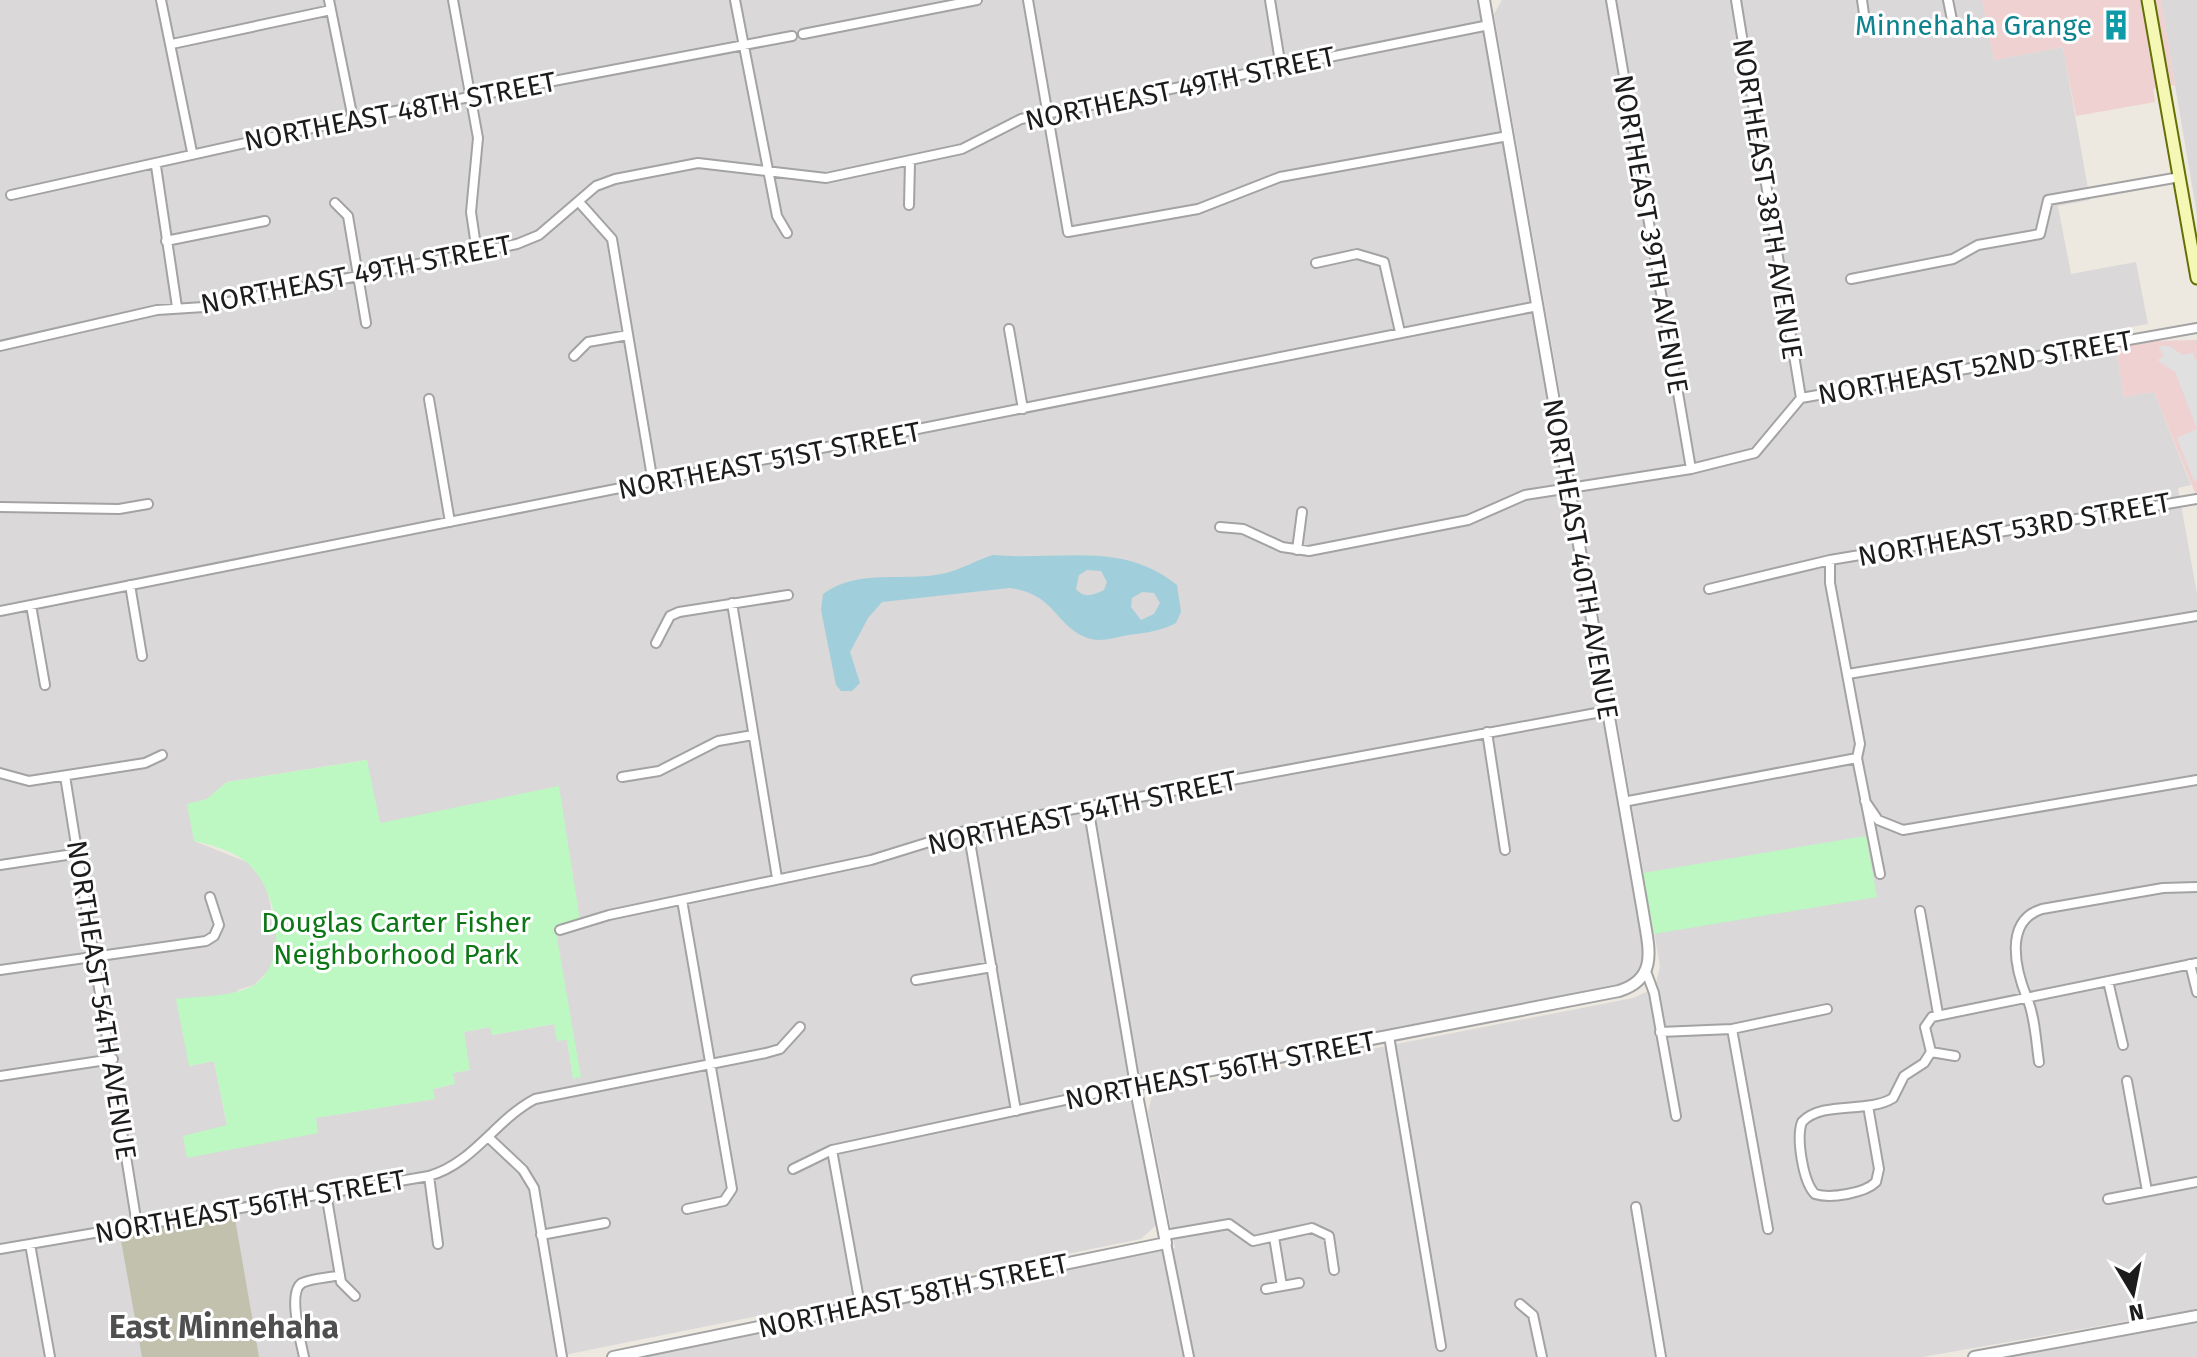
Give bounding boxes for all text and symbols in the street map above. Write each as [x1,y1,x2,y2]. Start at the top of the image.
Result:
building icon: Minnehaha Grange [2099,8,2133,42]
place label: Minnehaha Grange [1855,9,2092,42]
street label: NORTHEAST 38TH AVENUE [1726,36,1809,362]
street label: NORTHEAST 49TH STREET [1022,39,1339,137]
street label: NORTHEAST 48TH STREET [241,65,559,158]
street label: NORTHEAST 39TH AVENUE [1606,72,1695,396]
street label: NORTHEAST 49TH STREET [198,228,515,321]
street label: NORTHEAST 52ND STREET [1815,323,2135,411]
street label: NORTHEAST 40TH AVENUE [1536,396,1625,722]
street label: NORTHEAST 51ST STREET [615,415,924,506]
street label: NORTHEAST 53RD STREET [1855,486,2173,573]
street label: NORTHEAST 54TH STREET [925,764,1240,861]
street label: NORTHEAST 54TH AVENUE [60,838,143,1162]
park label: Douglas Carter Fisher Neighborhood Park [261,906,531,971]
street label: NORTHEAST 56TH STREET [1062,1024,1378,1117]
street label: NORTHEAST 56TH STREET [92,1163,409,1250]
street label: NORTHEAST 58TH STREET [755,1246,1072,1345]
north arrow [2093,1253,2173,1333]
text: N [2127,1298,2146,1327]
district label: East Minnehaha [109,1308,339,1346]

